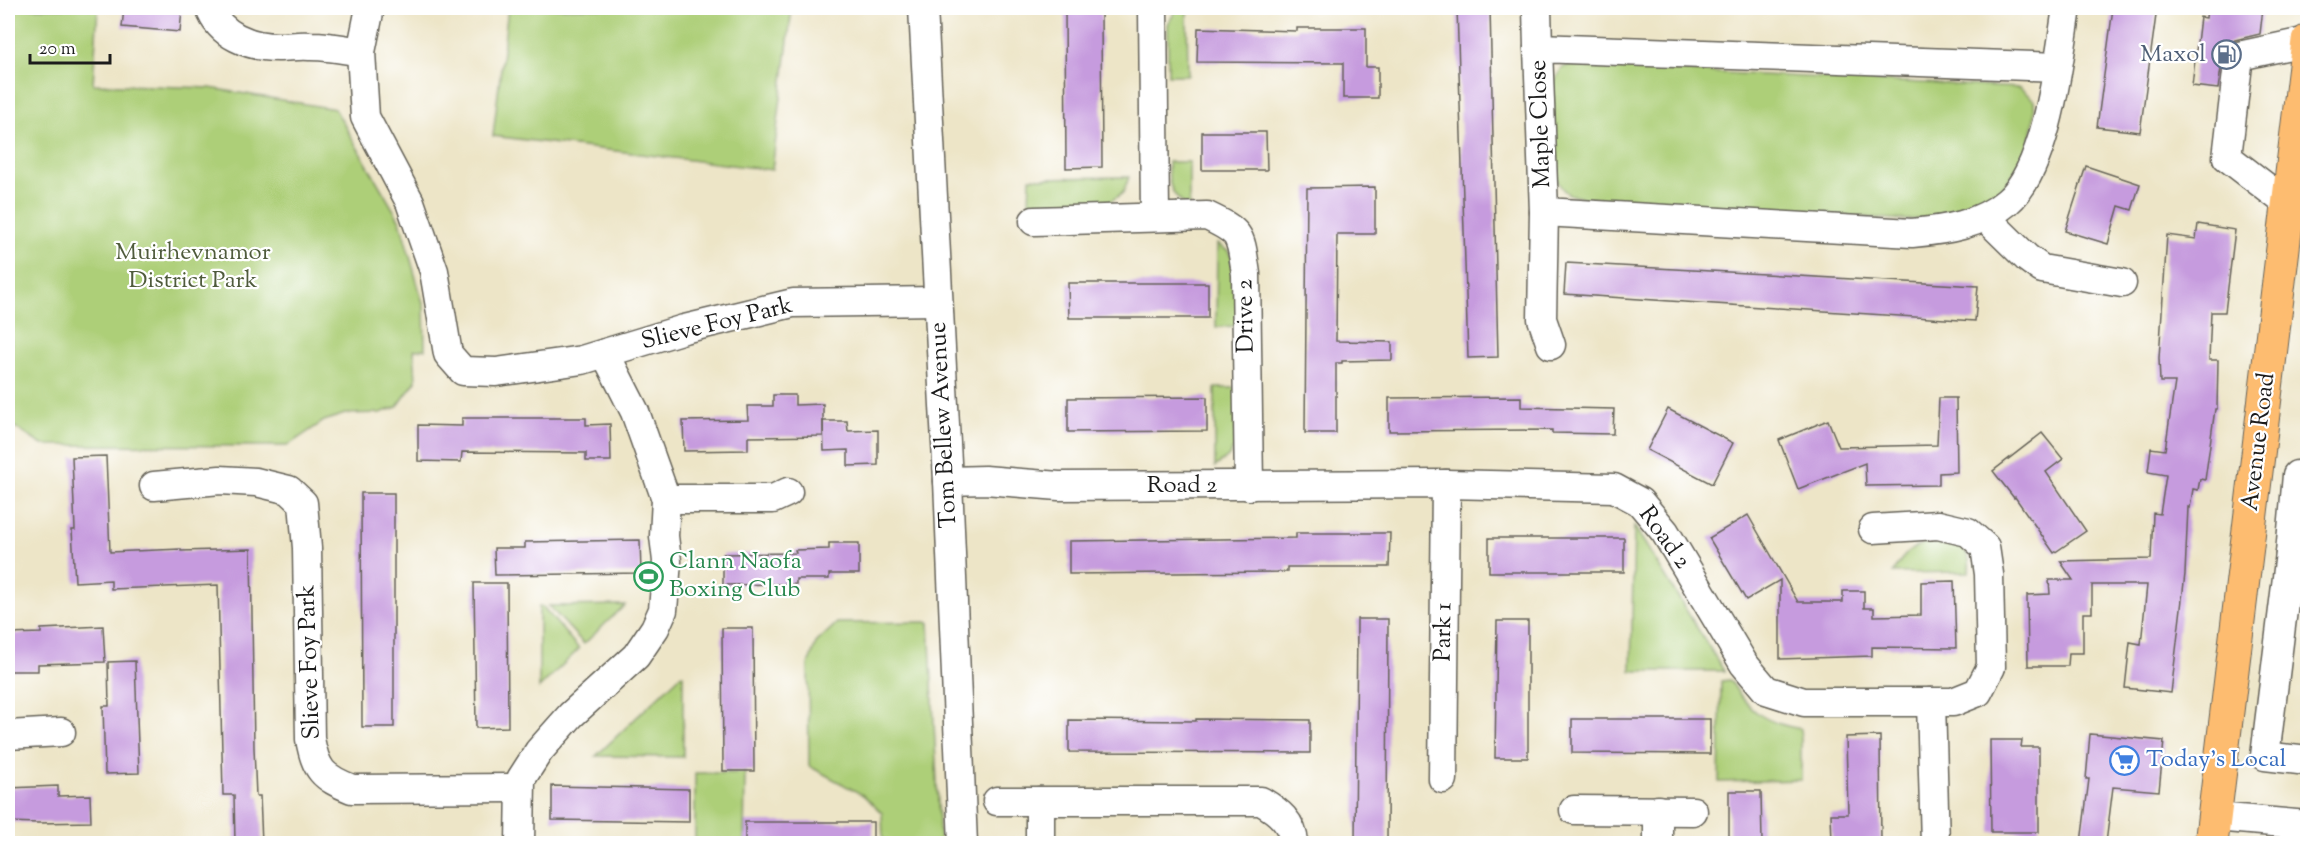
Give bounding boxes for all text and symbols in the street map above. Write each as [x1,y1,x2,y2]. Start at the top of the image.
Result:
scale bar [30,27,110,65]
text: 20 m [39,37,76,63]
place label: Maxol [2140,38,2206,72]
fuel station icon: Maxol [2211,39,2243,71]
street label: Maple Close [1522,59,1560,189]
park label: Muirhevnamor District Park [115,236,271,298]
street label: Drive 2 [1228,279,1264,353]
street label: Slieve Foy Park [638,289,796,359]
street label: Tom Bellew Avenue [922,321,966,529]
street label: Avenue Road [2234,370,2284,513]
street label: Road 2 [1147,469,1217,503]
street label: Road 2 [1630,500,1698,576]
place label: Clann Naofa Boxing Club [669,545,802,607]
sports icon: Clann Naofa Boxing Club [632,560,664,592]
street label: Slieve Foy Park [290,584,330,740]
street label: Park 1 [1426,602,1462,662]
place label: Today's Local [2146,743,2287,777]
supermarket icon: Today's Local [2109,744,2141,776]

